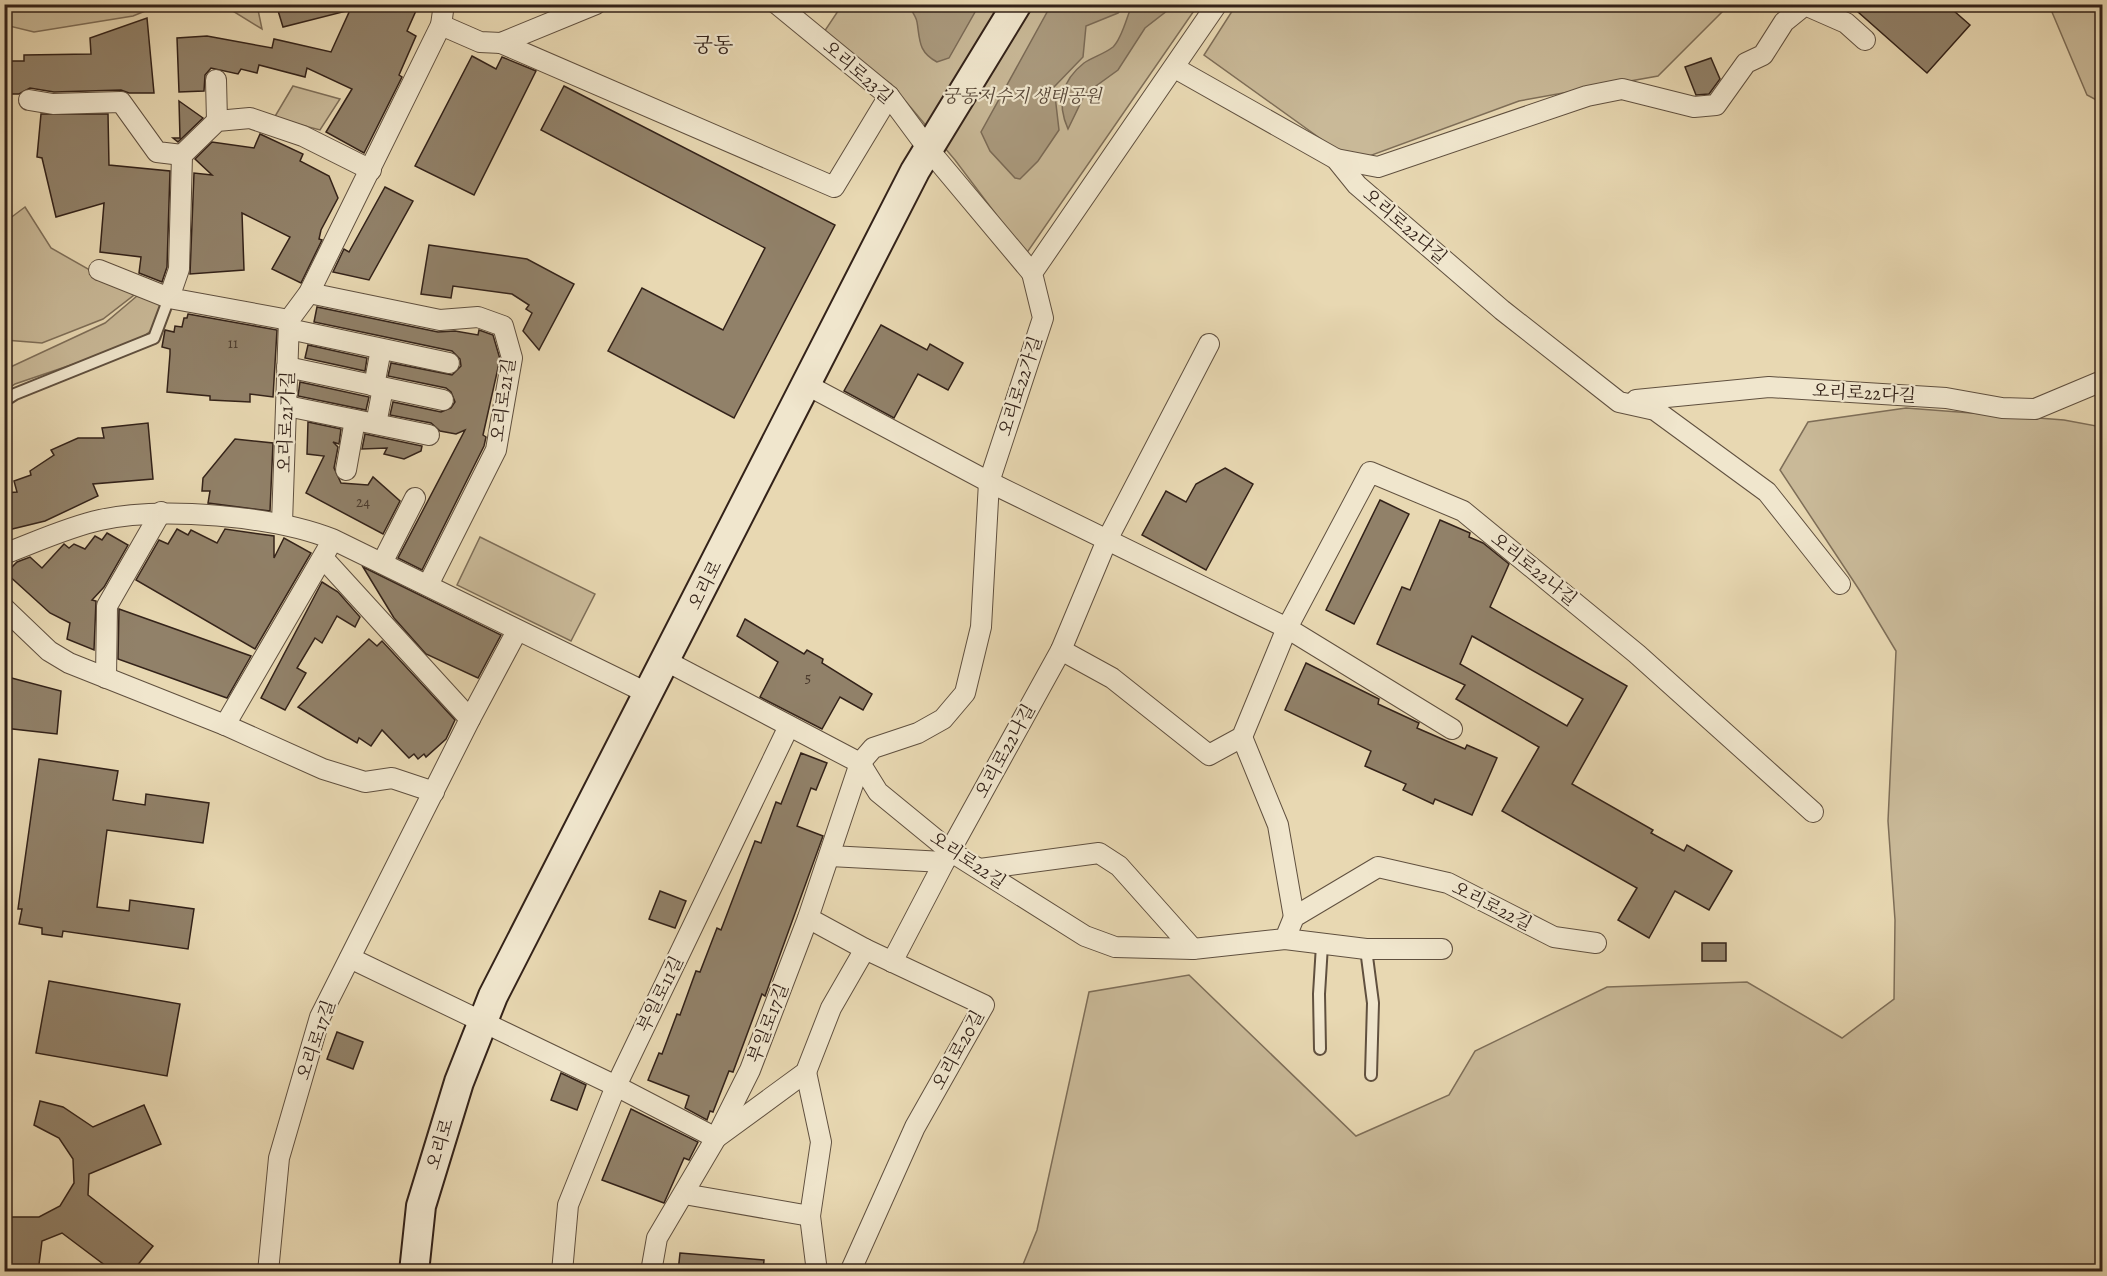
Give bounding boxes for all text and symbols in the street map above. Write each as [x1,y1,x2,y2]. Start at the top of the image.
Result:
district label: 궁동 [693,31,733,59]
street label: 오리로23길 [818,35,898,109]
park label: 궁동저수지 생태공원 [942,84,1103,108]
street label: 오리로22다길 [1358,183,1452,269]
house number: 11 [228,333,238,353]
street label: 오리로22가길 [993,333,1047,439]
street label: 오리로21길 [485,357,521,443]
street label: 오리로21가길 [272,371,300,473]
street label: 오리로22다길 [1811,378,1917,408]
house number: 24 [356,492,370,512]
street label: 오리로22나길 [1486,527,1582,611]
street label: 오리로 [682,556,728,614]
house number: 5 [805,668,811,688]
street label: 오리로22나길 [969,700,1041,802]
street label: 오리로22길 [925,826,1011,894]
street label: 오리로22길 [1448,876,1536,936]
street label: 부일로11길 [631,952,689,1036]
street label: 부일로17길 [742,980,794,1066]
street label: 오리로17길 [291,997,341,1083]
street label: 오리로20길 [926,1006,990,1094]
street label: 오리로 [421,1116,459,1172]

